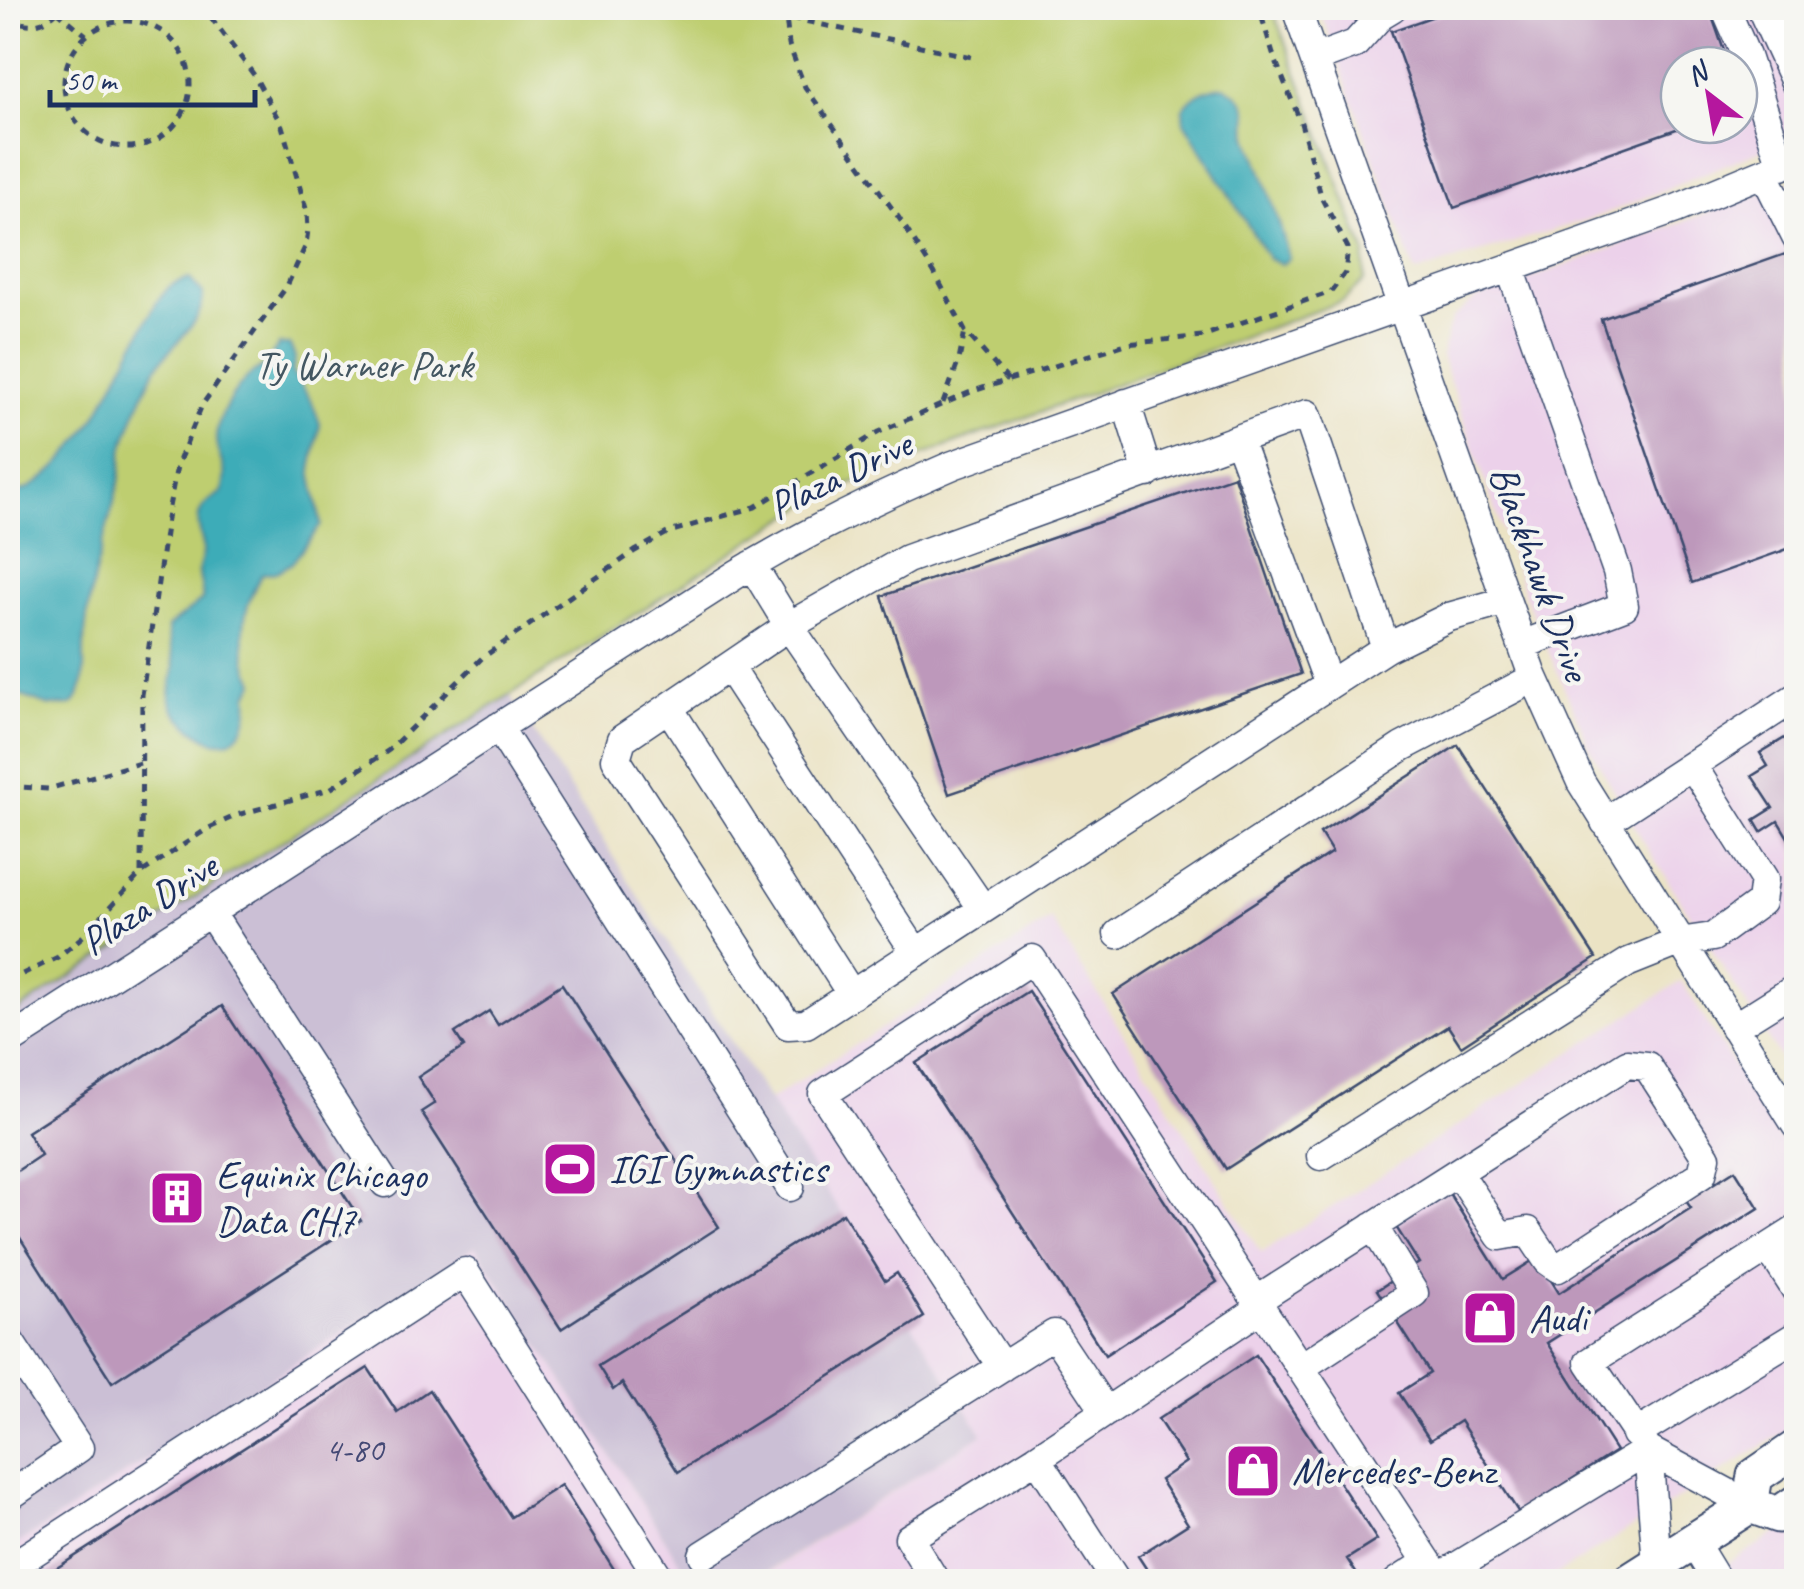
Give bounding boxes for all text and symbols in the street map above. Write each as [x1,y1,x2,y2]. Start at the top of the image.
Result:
scale bar [50,45,255,107]
north arrow [1659,45,1759,145]
text: N [1680,52,1717,93]
text: 50 m [65,61,118,99]
park label: Ty Warner Park [255,340,475,390]
street label: Plaza Drive [760,418,922,531]
street label: Blackhawk Drive [1478,459,1603,690]
street label: Plaza Drive [71,840,229,967]
sports icon: IGI Gymnastics [540,1139,600,1199]
place label: IGI Gymnastics [609,1144,830,1194]
place label: Equinix Chicago Data CH7 [216,1150,428,1246]
building icon: Equinix Chicago Data CH7 [147,1168,207,1228]
shop icon: Audi [1460,1288,1520,1348]
place label: Audi [1529,1293,1591,1343]
house number: 4-80 [325,1427,386,1472]
shop icon: Mercedes-Benz [1223,1441,1283,1501]
place label: Mercedes-Benz [1292,1446,1498,1496]

